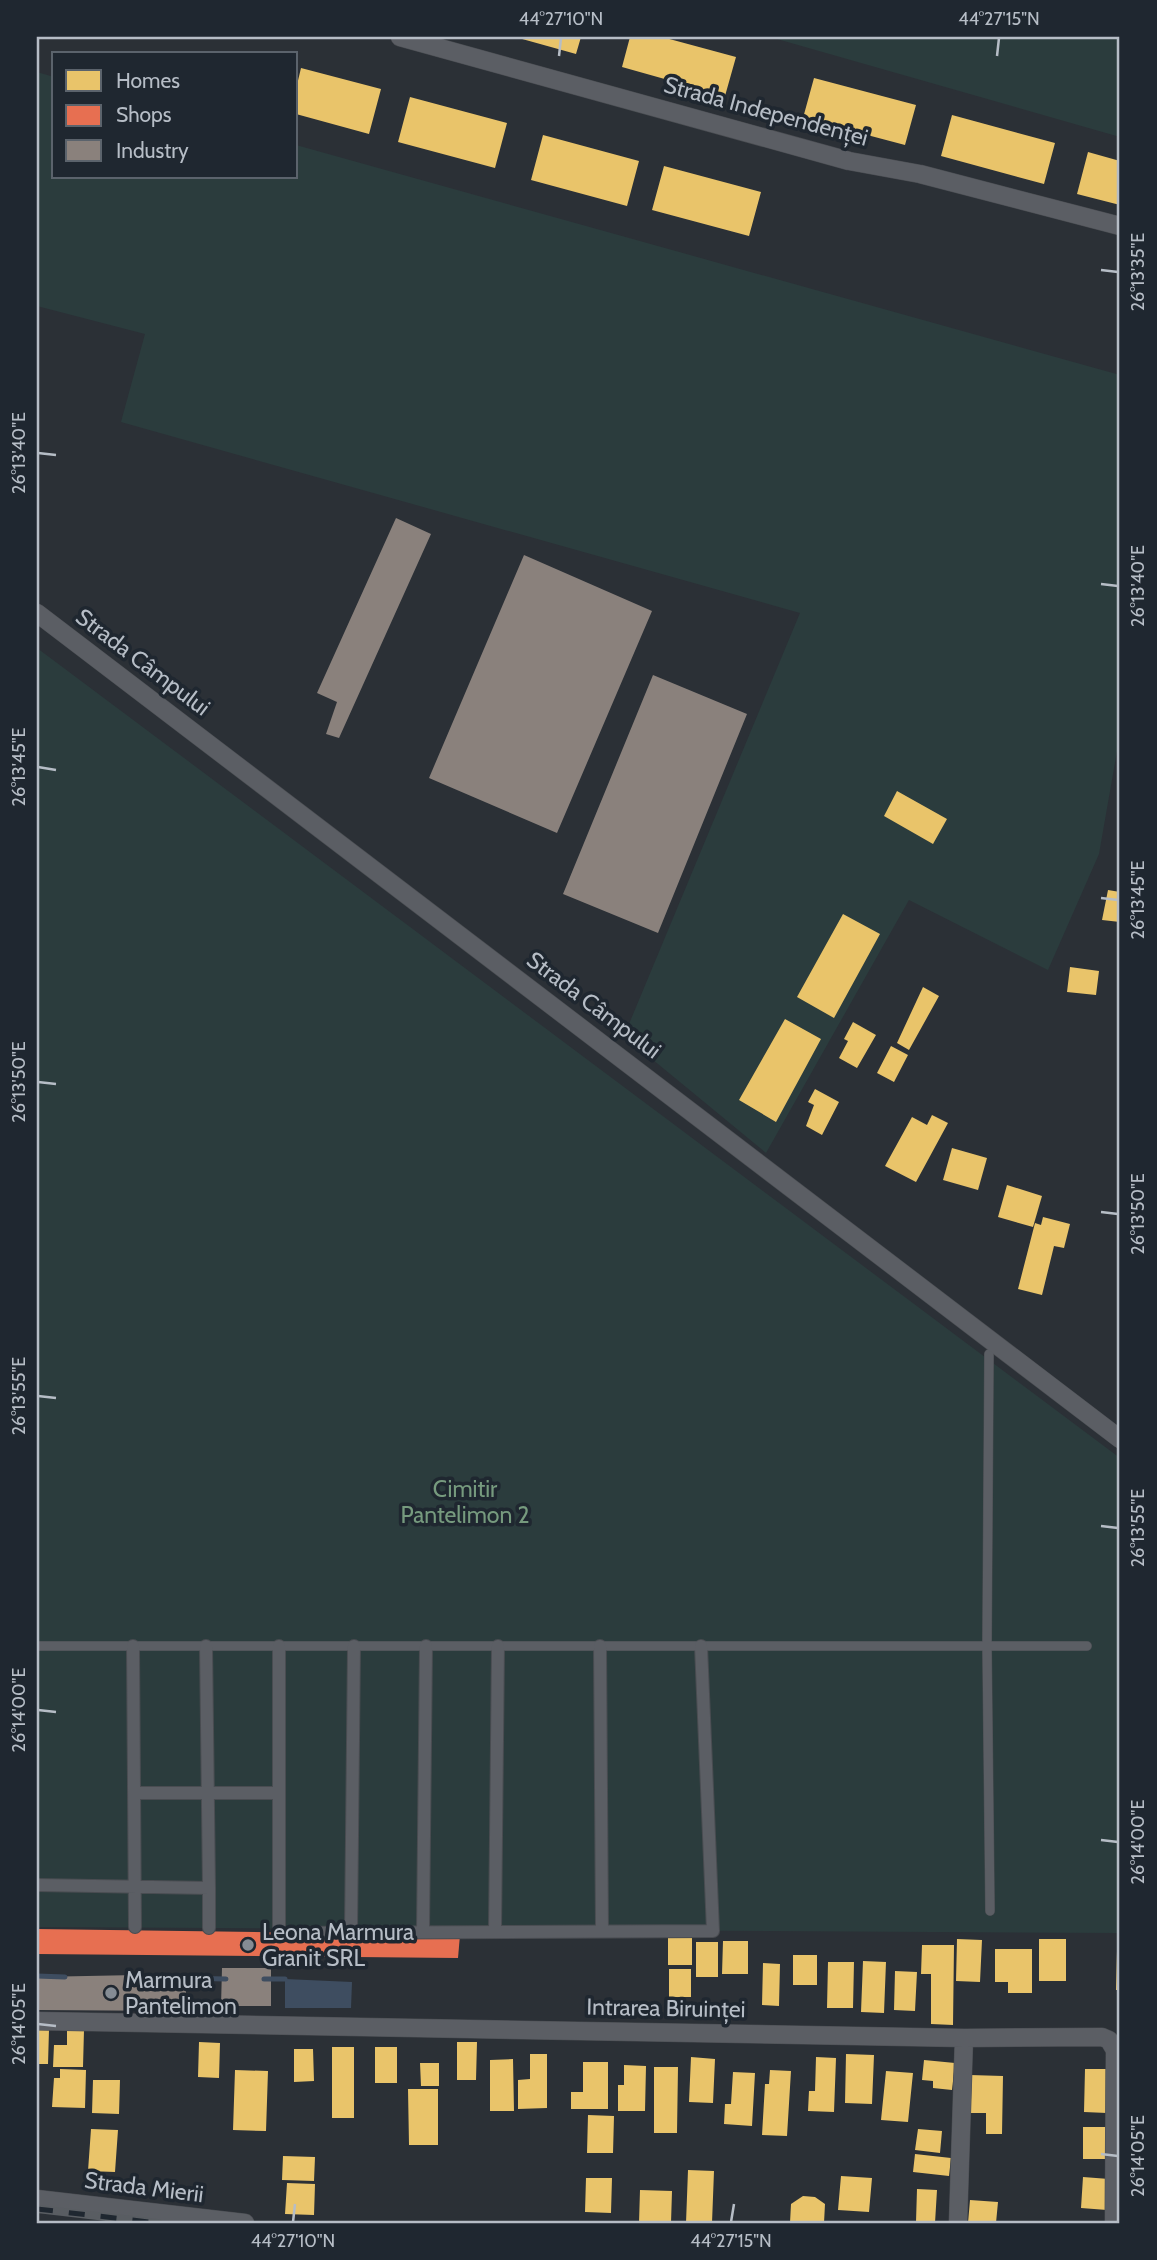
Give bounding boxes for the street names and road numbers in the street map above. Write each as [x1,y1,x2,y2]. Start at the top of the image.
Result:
street label: Strada Independenței [661,70,871,153]
street label: Strada Câmpului [70,603,216,721]
street label: Strada Câmpului [521,946,667,1064]
street label: Intrarea Biruinței [586,1993,746,2024]
street label: Strada Mierii [83,2166,205,2208]

